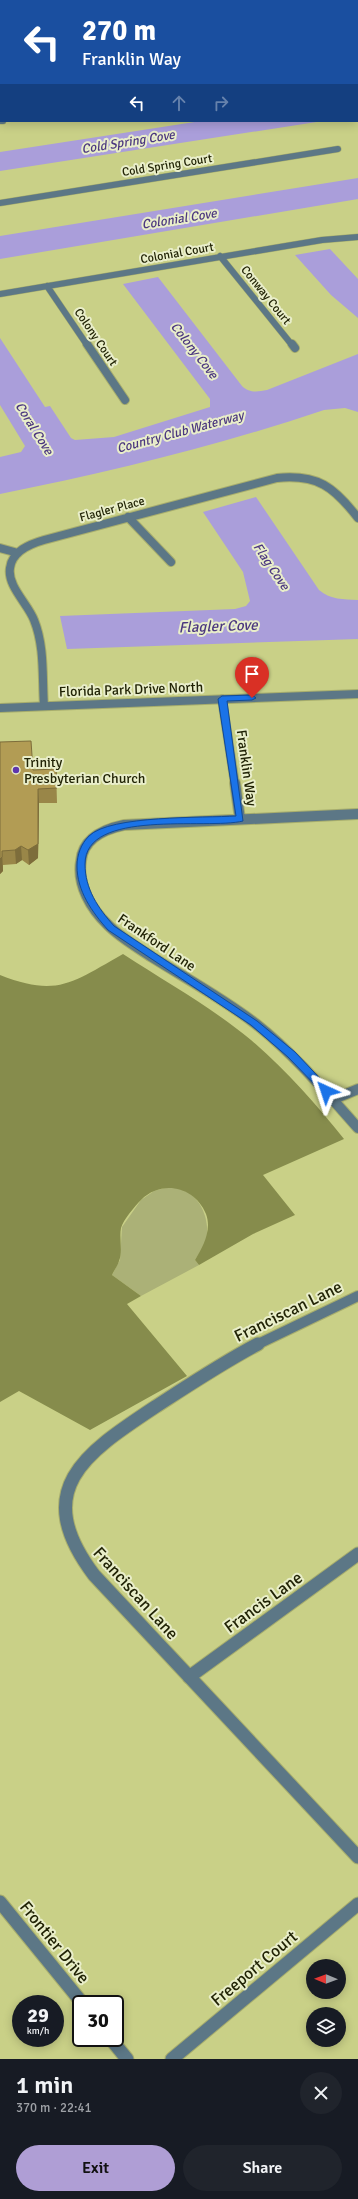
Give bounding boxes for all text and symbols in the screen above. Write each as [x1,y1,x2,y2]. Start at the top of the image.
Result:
text: 270 m [82,14,156,48]
icon: left [16,16,68,68]
text: Franklin Way [82,48,181,70]
icon: left [126,92,148,114]
icon: ahead [168,92,190,114]
icon: right [210,92,232,114]
water label: Cold Spring Cove [80,126,177,157]
street label: Cold Spring Court [121,151,213,180]
water label: Colonial Cove [141,205,219,233]
street label: Colonial Court [139,240,215,267]
street label: Conway Court [237,263,294,328]
street label: Colony Court [71,306,120,369]
water label: Colony Cove [167,319,222,383]
water label: Coral Cove [12,399,57,459]
water label: Country Club Waterway [115,407,247,457]
street label: Flagler Place [78,494,146,525]
water label: Flag Cove [250,540,294,594]
water label: Flagler Cove [178,616,259,636]
pin [235,657,269,698]
icon: arrive [241,663,263,685]
street label: Florida Park Drive North [59,678,204,701]
street label: Franklin Way [233,729,260,808]
place label: Trinity Presbyterian Church [24,754,145,787]
marker: Trinity Presbyterian Church [11,765,21,775]
street label: Frankford Lane [115,910,199,975]
position arrow [305,1070,347,1112]
street label: Franciscan Lane [231,1276,346,1347]
street label: Franciscan Lane [89,1543,183,1644]
street label: Francis Lane [220,1567,307,1638]
street label: Frontier Drive [15,1897,94,1988]
street label: Freeport Court [207,1926,302,2011]
north arrow [306,1959,346,1999]
map controls [306,1959,346,2047]
speed limit sign: 30 [72,1995,124,2047]
text: 29 [27,2003,49,2028]
button: layers [306,2007,346,2047]
text: km/h [27,2025,49,2037]
text: 1 min [16,2070,73,2100]
button: close [300,2072,342,2114]
text: 370 m · 22:41 [16,2100,92,2116]
button: Exit [16,2145,175,2191]
button: Share [183,2145,342,2191]

